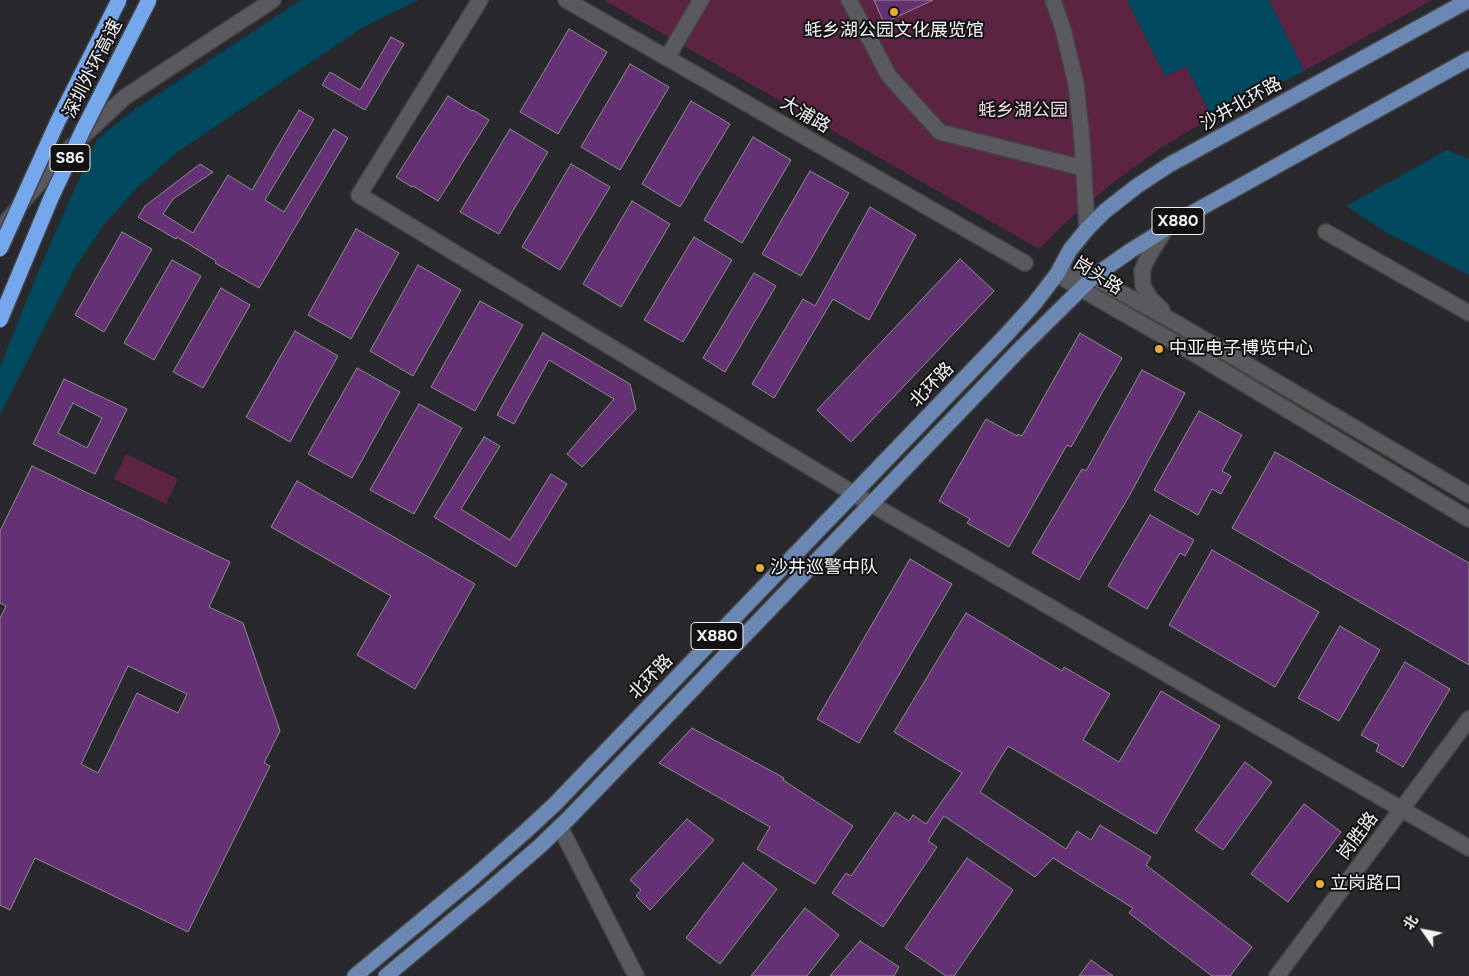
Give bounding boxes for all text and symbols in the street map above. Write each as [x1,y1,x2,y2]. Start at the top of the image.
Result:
marker: 蚝乡湖公园文化展览馆 [888,6,900,18]
street label: 深圳外环高速 [59,16,127,122]
place label: 蚝乡湖公园文化展览馆 [804,20,984,42]
street label: 沙井北环路 [1196,73,1286,135]
street label: 大浦路 [776,92,834,138]
park label: 蚝乡湖公园 [978,100,1068,122]
road number: S86 [50,144,90,172]
road number: X880 [1152,208,1204,235]
street label: 岗头路 [1069,253,1127,299]
place label: 中亚电子博览中心 [1169,338,1313,360]
marker: 中亚电子博览中心 [1153,343,1165,355]
street label: 北环路 [905,358,959,412]
place label: 沙井巡警中队 [770,557,878,579]
marker: 沙井巡警中队 [754,562,766,574]
road number: X880 [691,622,743,650]
street label: 北环路 [624,650,678,704]
street label: 岗胜路 [1333,808,1383,864]
place label: 立岗路口 [1330,873,1402,895]
marker: 立岗路口 [1314,878,1326,890]
north arrow [1399,906,1449,956]
text: 北 [1400,912,1422,933]

